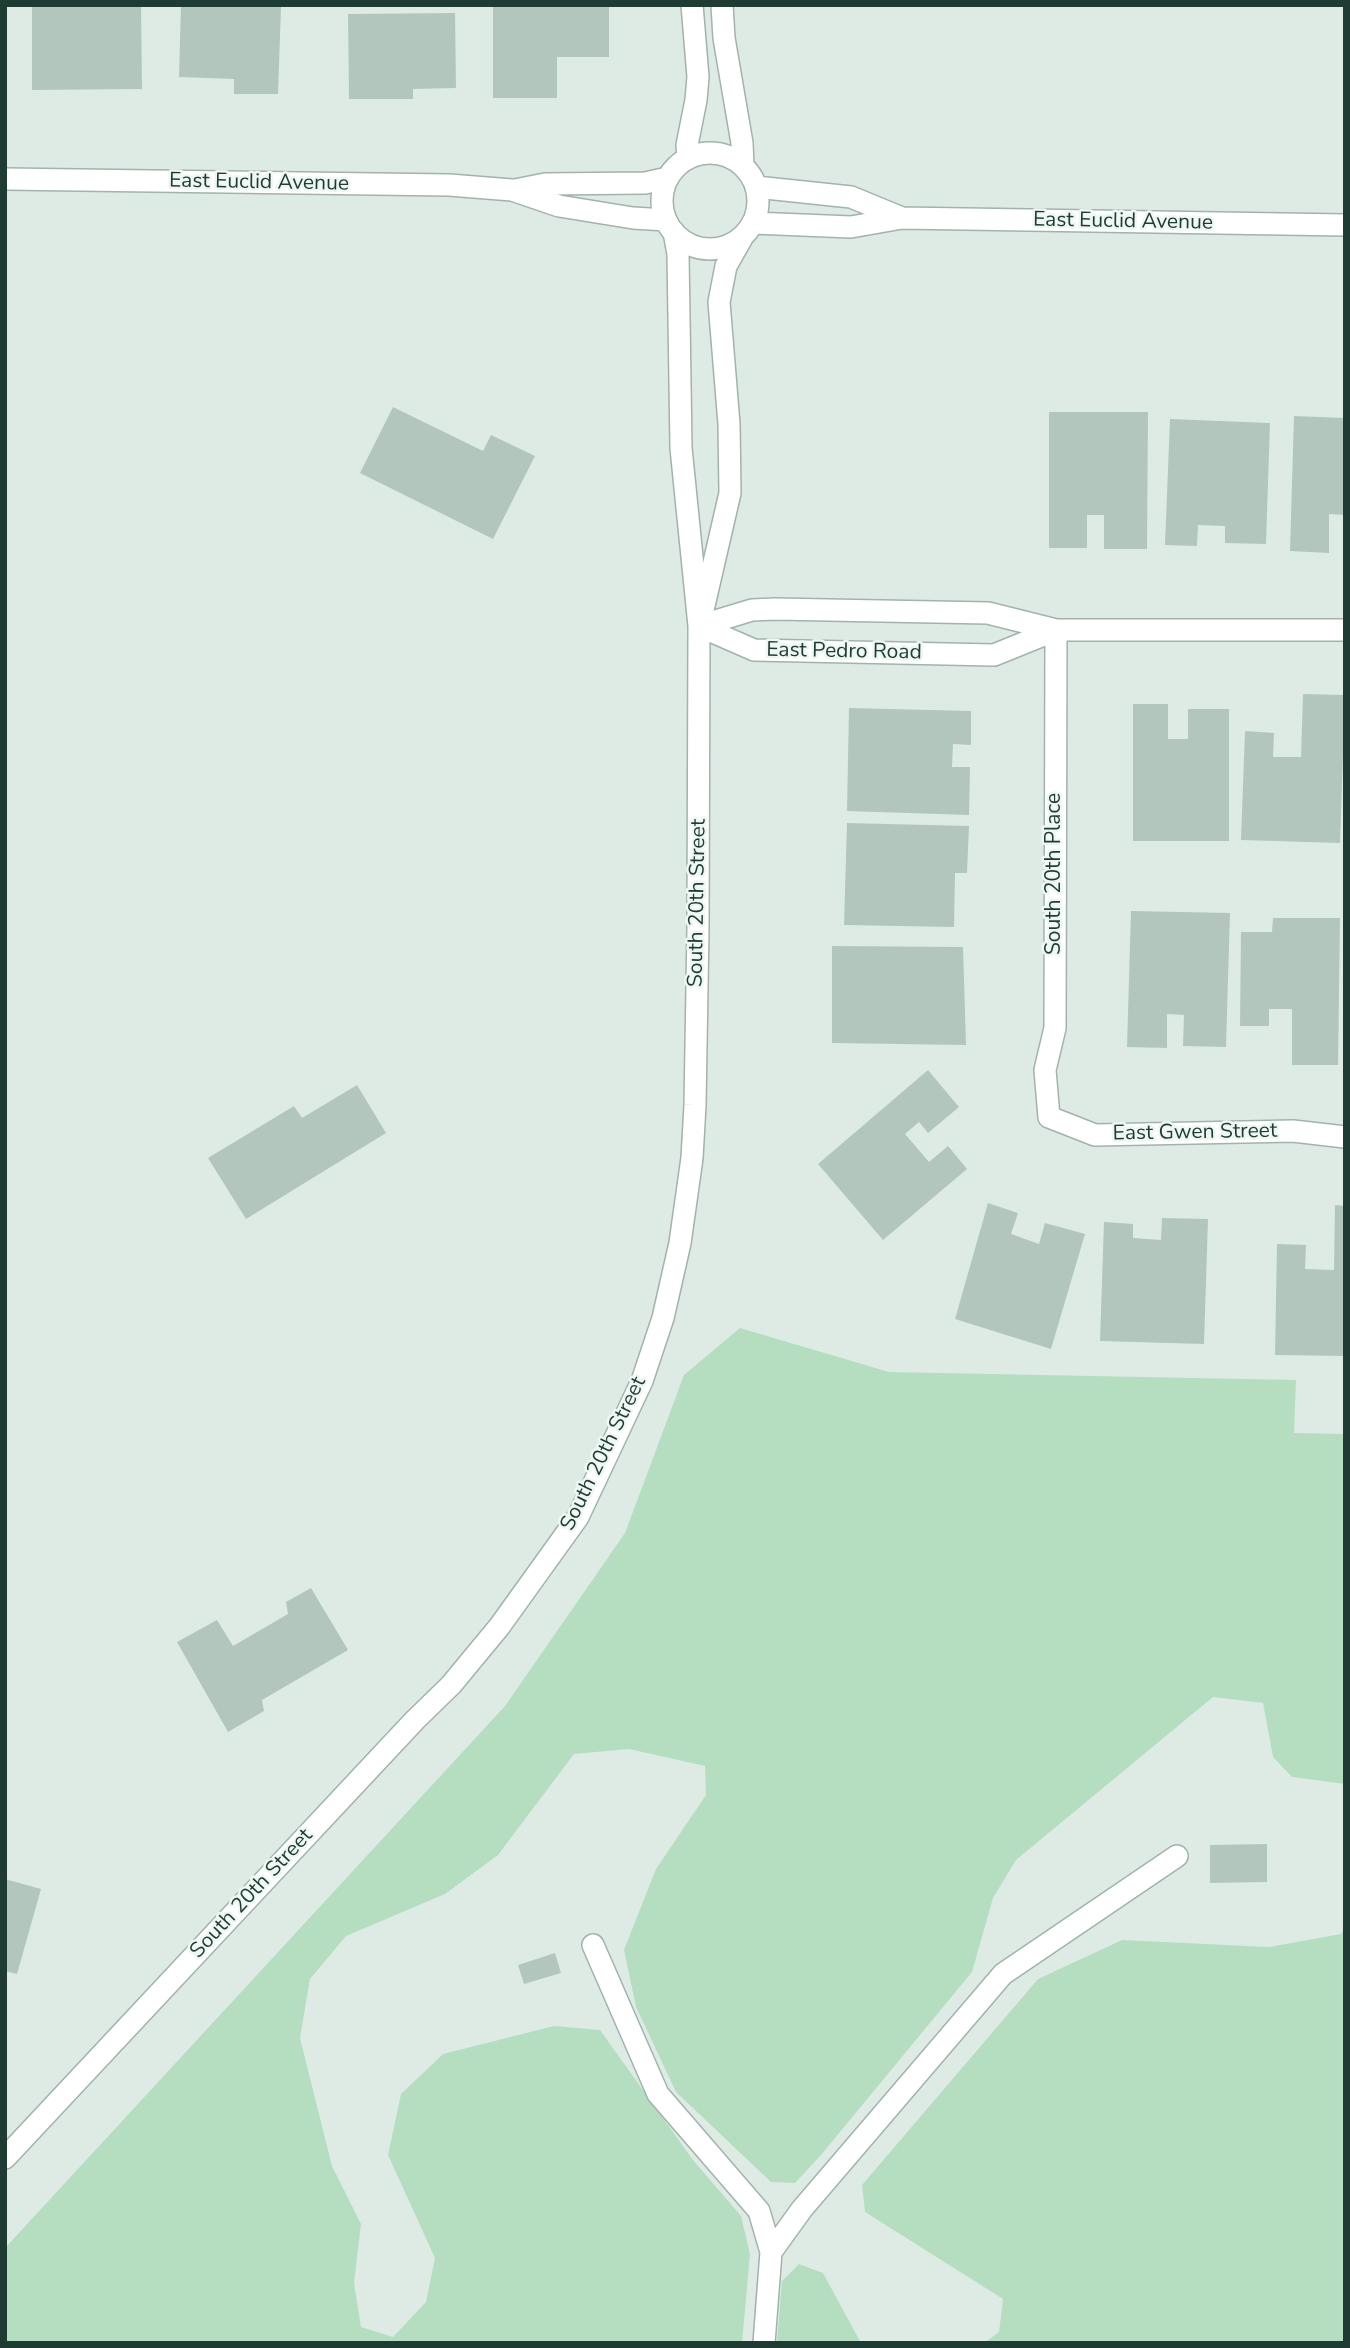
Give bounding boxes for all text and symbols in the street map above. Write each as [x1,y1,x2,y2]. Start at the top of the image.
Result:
street label: East Euclid Avenue [169,169,349,197]
street label: East Euclid Avenue [1033,208,1213,236]
street label: East Pedro Road [766,638,922,666]
street label: South 20th Place [1042,793,1068,955]
street label: South 20th Street [684,819,712,987]
street label: East Gwen Street [1113,1119,1277,1147]
street label: South 20th Street [556,1373,652,1535]
street label: South 20th Street [185,1824,319,1964]

